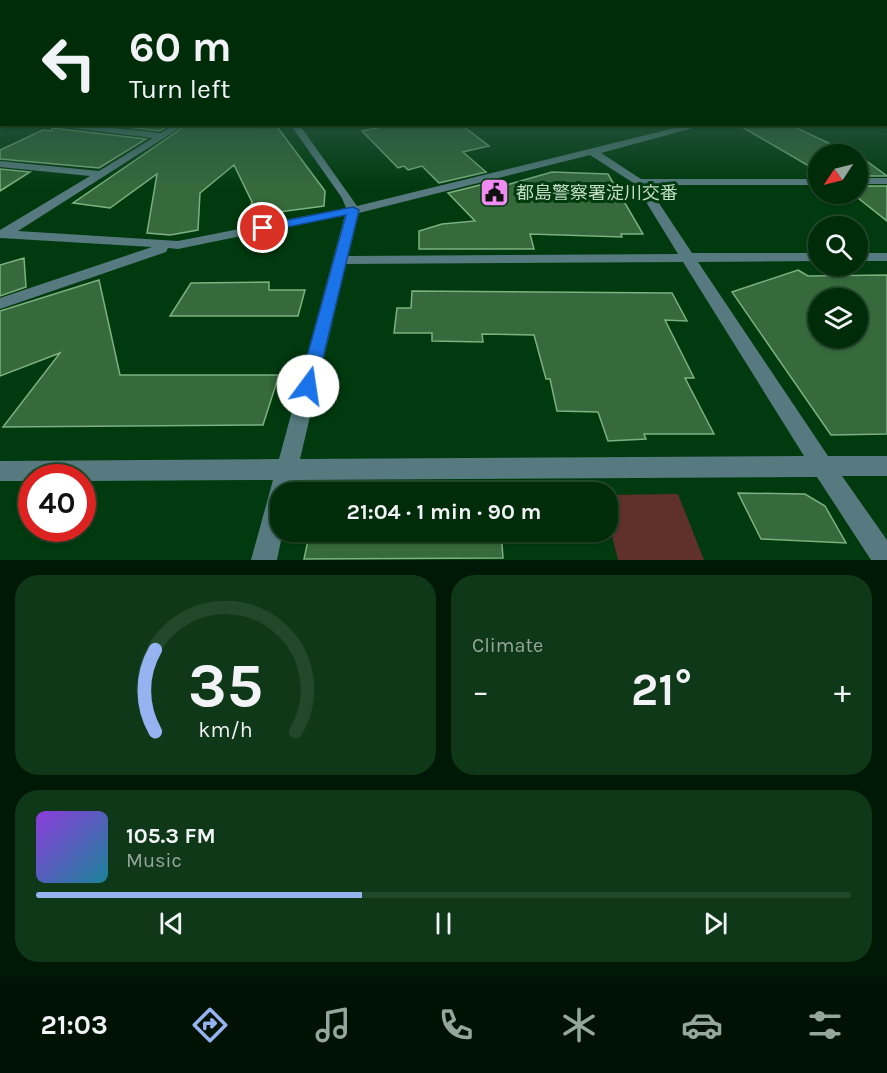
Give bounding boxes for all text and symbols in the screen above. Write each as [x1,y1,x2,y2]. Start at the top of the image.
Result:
text: 60 m [129,22,232,72]
icon: left [30,24,108,102]
text: Turn left [129,73,230,105]
north arrow [808,144,868,204]
map controls [808,144,868,348]
public building icon: 都島警察署淀川交番 [479,177,511,209]
place label: 都島警察署淀川交番 [516,182,678,204]
pin [237,202,288,253]
icon: arrive [246,211,279,244]
button: search [808,216,868,276]
button: layers [808,288,868,348]
position arrow [276,354,340,418]
speed limit sign: 40 [18,464,96,542]
text: 21:04 · 1 min · 90 m [347,499,541,525]
text: Climate [472,634,543,657]
text: 35 [188,649,263,722]
text: 21° [631,664,692,716]
text: − [472,672,489,710]
text: + [834,672,851,710]
text: km/h [198,717,253,742]
text: 105.3 FM [126,823,216,849]
text: Music [126,849,182,872]
icon: previous [155,907,188,940]
icon: pause [427,907,460,940]
icon: next [699,907,732,940]
icon: directions [189,1004,231,1046]
icon: music [312,1004,354,1046]
icon: phone [435,1004,477,1046]
icon: climate [558,1004,600,1046]
icon: car [681,1004,723,1046]
icon: filters [804,1004,846,1046]
text: 21:03 [41,1009,108,1041]

